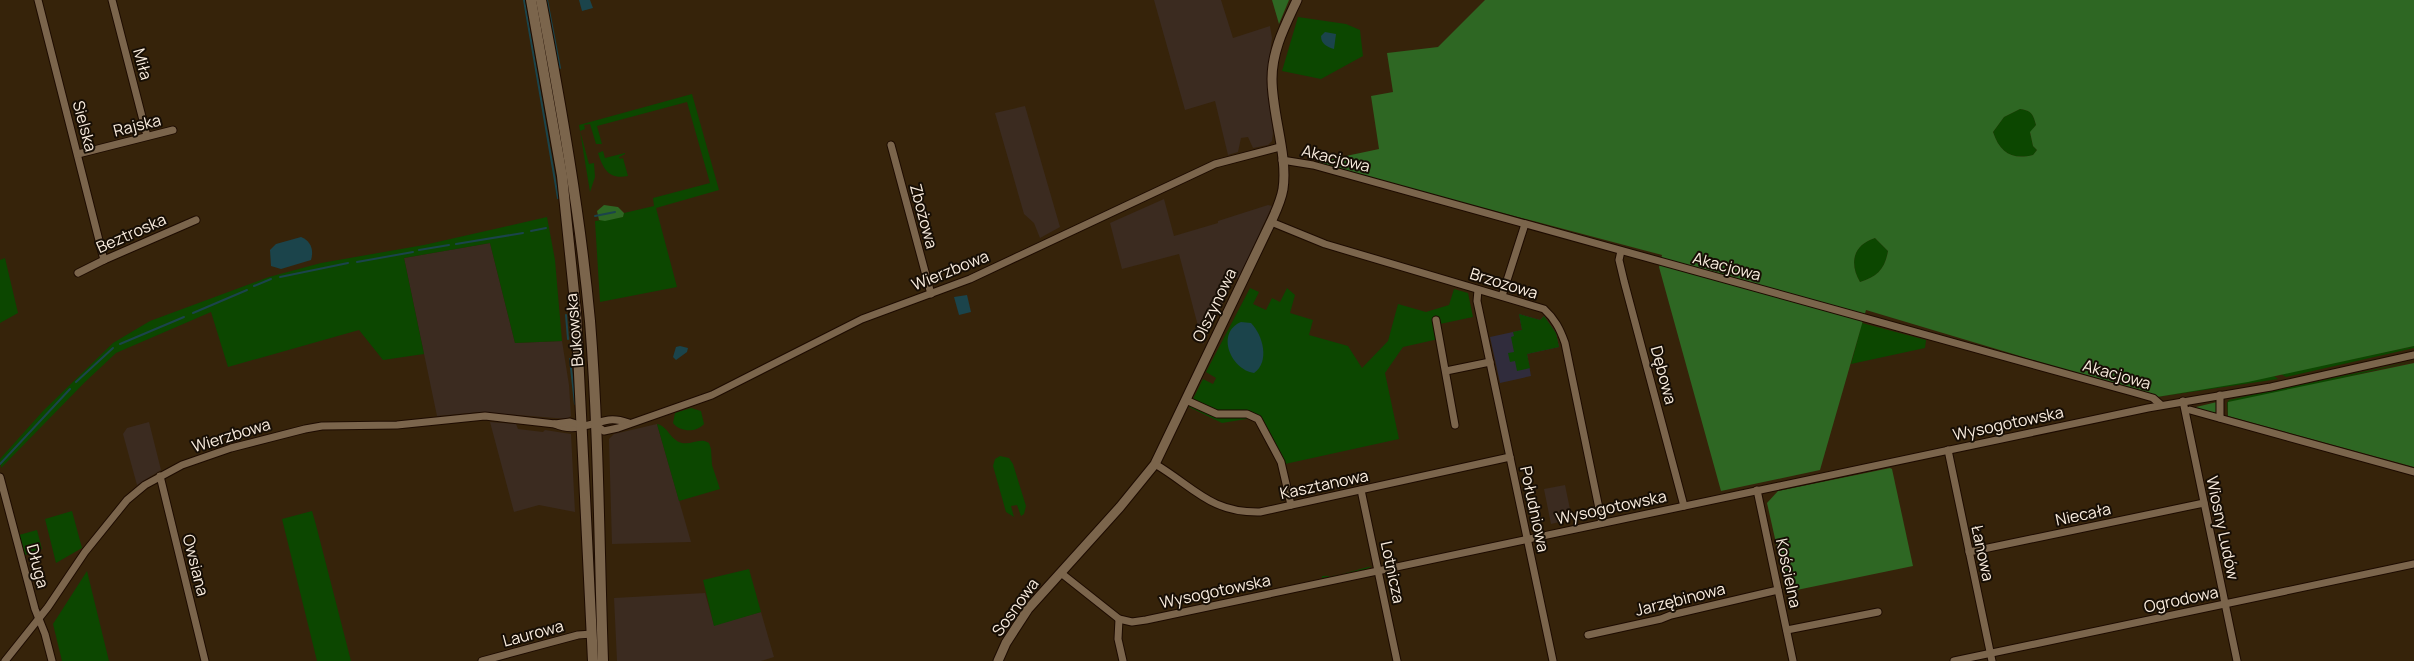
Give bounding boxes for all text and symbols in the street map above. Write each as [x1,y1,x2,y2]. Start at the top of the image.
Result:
street label: Miła [128,46,158,82]
street label: Sielska [68,98,102,154]
street label: Rajska [111,108,163,142]
street label: Akacjowa [1300,139,1372,177]
street label: Zbożowa [905,181,943,251]
street label: Beztroska [93,208,169,258]
street label: Wierzbowa [908,245,992,295]
street label: Akacjowa [1691,246,1763,286]
street label: Brzozowa [1467,262,1541,304]
street label: Olszynowa [1187,264,1241,346]
street label: Bukowska [560,292,588,368]
street label: Dębowa [1646,343,1682,407]
street label: Akacjowa [2080,354,2154,394]
street label: Wysogotowska [1951,401,2065,445]
street label: Wierzbowa [189,413,273,457]
street label: Kasztanowa [1278,464,1370,504]
street label: Południowa [1515,464,1555,554]
street label: Wiosny Ludów [2201,474,2245,582]
street label: Wysogotowska [1554,485,1668,529]
street label: Niecała [2053,497,2113,531]
street label: Łanowa [1966,523,2000,583]
street label: Owsiana [178,532,214,598]
street label: Kościelna [1771,536,1807,610]
street label: Lotnicza [1376,539,1410,605]
street label: Długa [22,542,54,590]
street label: Wysogotowska [1158,569,1272,613]
street label: Sosnowa [986,573,1044,641]
street label: Jarzębinowa [1633,577,1727,621]
street label: Ogrodowa [2142,580,2220,618]
street label: Laurowa [500,614,566,652]

